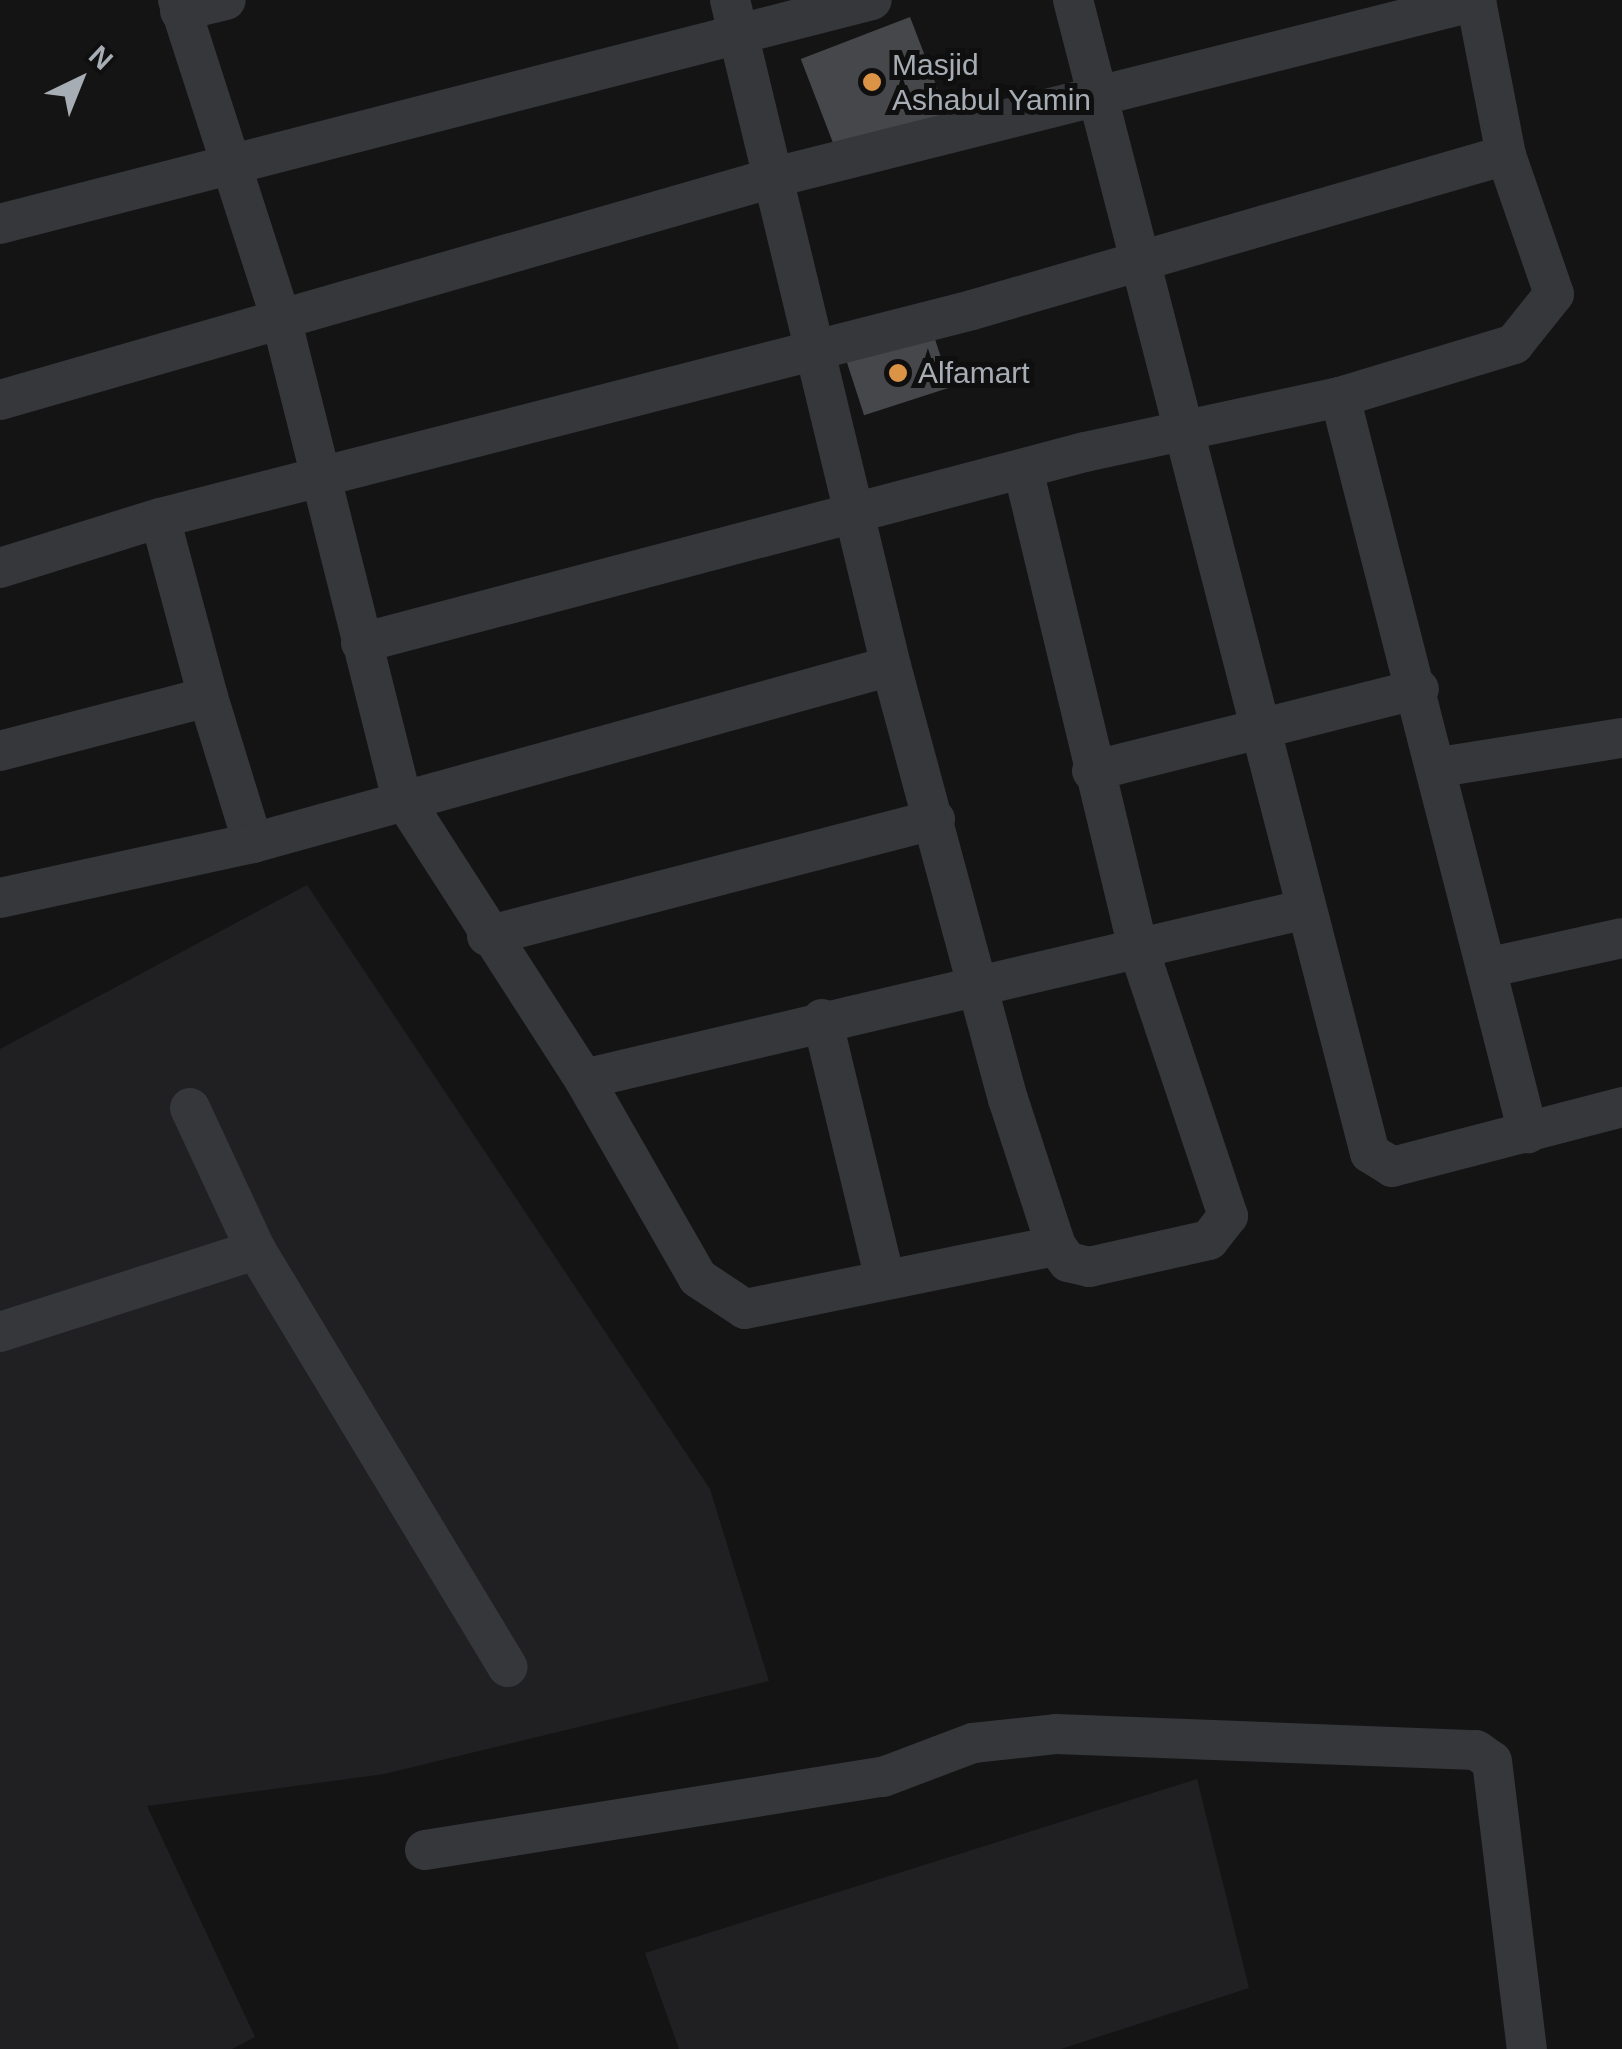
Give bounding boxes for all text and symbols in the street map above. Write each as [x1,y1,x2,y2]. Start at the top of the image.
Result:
north arrow [30,30,130,130]
text: N [83,39,119,76]
place label: Masjid Ashabul Yamin [892,47,1092,118]
marker: Masjid Ashabul Yamin [861,71,883,93]
place label: Alfamart [918,355,1030,391]
marker: Alfamart [887,362,909,384]

